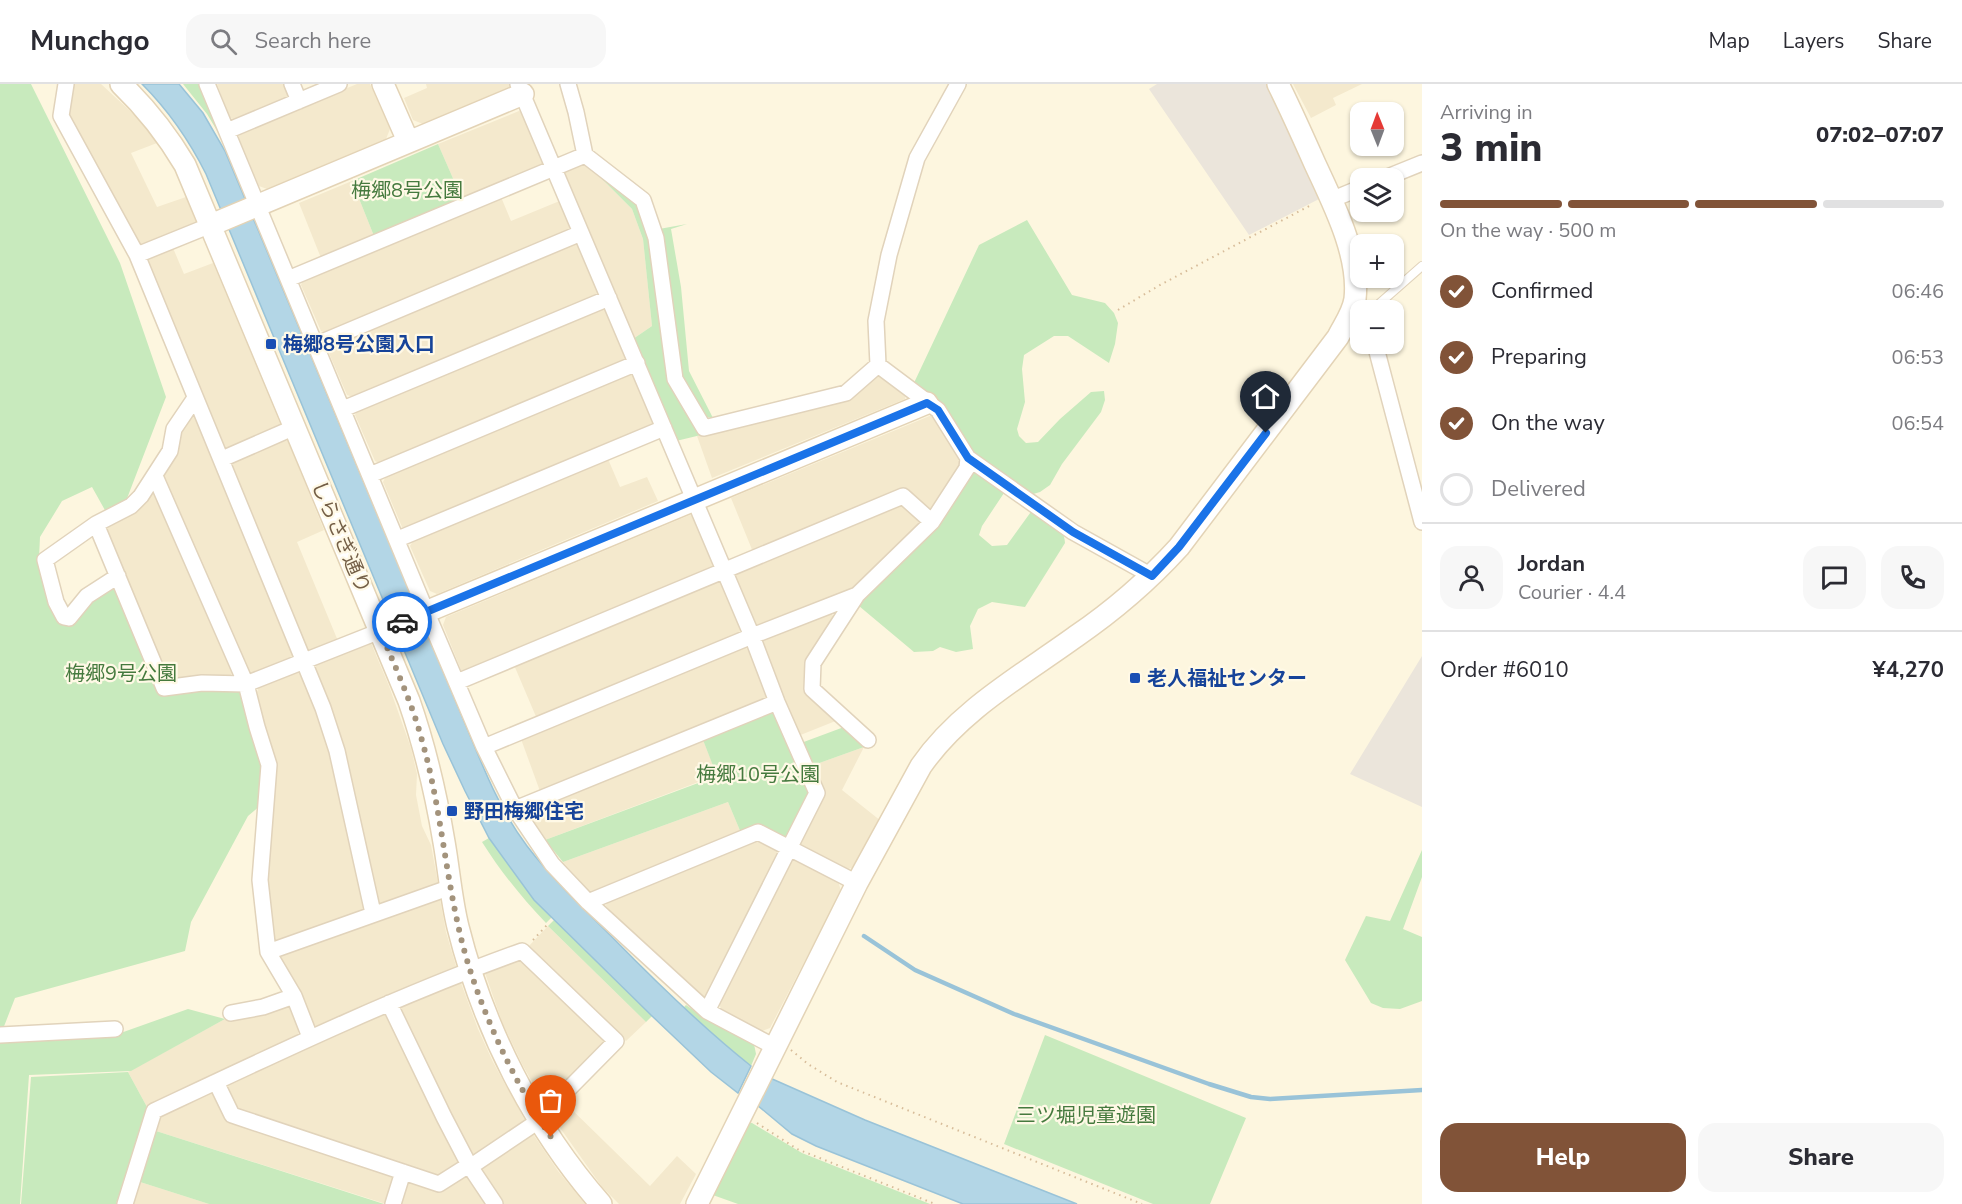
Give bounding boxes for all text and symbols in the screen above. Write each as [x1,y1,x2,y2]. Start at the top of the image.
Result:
search box [186,14,606,68]
text: Munchgo [30,22,150,60]
icon: search [207,25,240,58]
text: Search here [255,26,371,56]
text: Map [1708,27,1750,55]
text: Layers [1783,27,1844,55]
text: Share [1877,27,1932,55]
text: Arriving in [1440,99,1533,126]
north arrow [1350,102,1404,156]
map controls [1350,102,1404,354]
text: 07:02–07:07 [1816,120,1944,150]
text: 3 min [1440,122,1543,175]
button: layers [1350,168,1404,222]
park label: 梅郷8号公園 [351,177,463,204]
text: On the way · 500 m [1440,217,1616,244]
button: + [1350,234,1404,288]
icon: check [1440,275,1473,308]
text: Confirmed [1491,276,1593,306]
text: 06:46 [1891,278,1944,305]
button: − [1350,300,1404,354]
place label: 梅郷8号公園入口 [283,331,435,358]
marker: 梅郷8号公園入口 [264,337,278,351]
icon: check [1440,341,1473,374]
text: Preparing [1491,342,1587,372]
text: 06:53 [1891,344,1944,371]
pin [1240,371,1291,433]
icon: home [1249,380,1282,413]
icon: check [1440,407,1473,440]
text: On the way [1491,408,1605,438]
text: 06:54 [1891,410,1944,437]
text: Delivered [1491,474,1586,504]
street label: しらさぎ通り [305,476,377,598]
button: person [1440,546,1503,609]
button: chat [1803,546,1866,609]
button: phone [1881,546,1944,609]
text: Jordan [1518,549,1585,579]
text: Courier · 4.4 [1518,579,1626,606]
courier [372,592,432,652]
icon: car [386,606,419,639]
text: Order #6010 [1440,655,1569,685]
text: ¥4,270 [1873,655,1944,685]
park label: 梅郷9号公園 [65,660,177,687]
place label: 老人福祉センター [1147,665,1307,692]
marker: 老人福祉センター [1128,671,1142,685]
park label: 梅郷10号公園 [696,761,820,788]
place label: 野田梅郷住宅 [464,798,584,825]
marker: 野田梅郷住宅 [445,804,459,818]
pin [525,1075,576,1137]
icon: bag [534,1084,567,1117]
park label: 三ツ堀児童遊園 [1016,1102,1156,1129]
button: Help [1440,1123,1686,1192]
button: Share [1698,1123,1944,1192]

